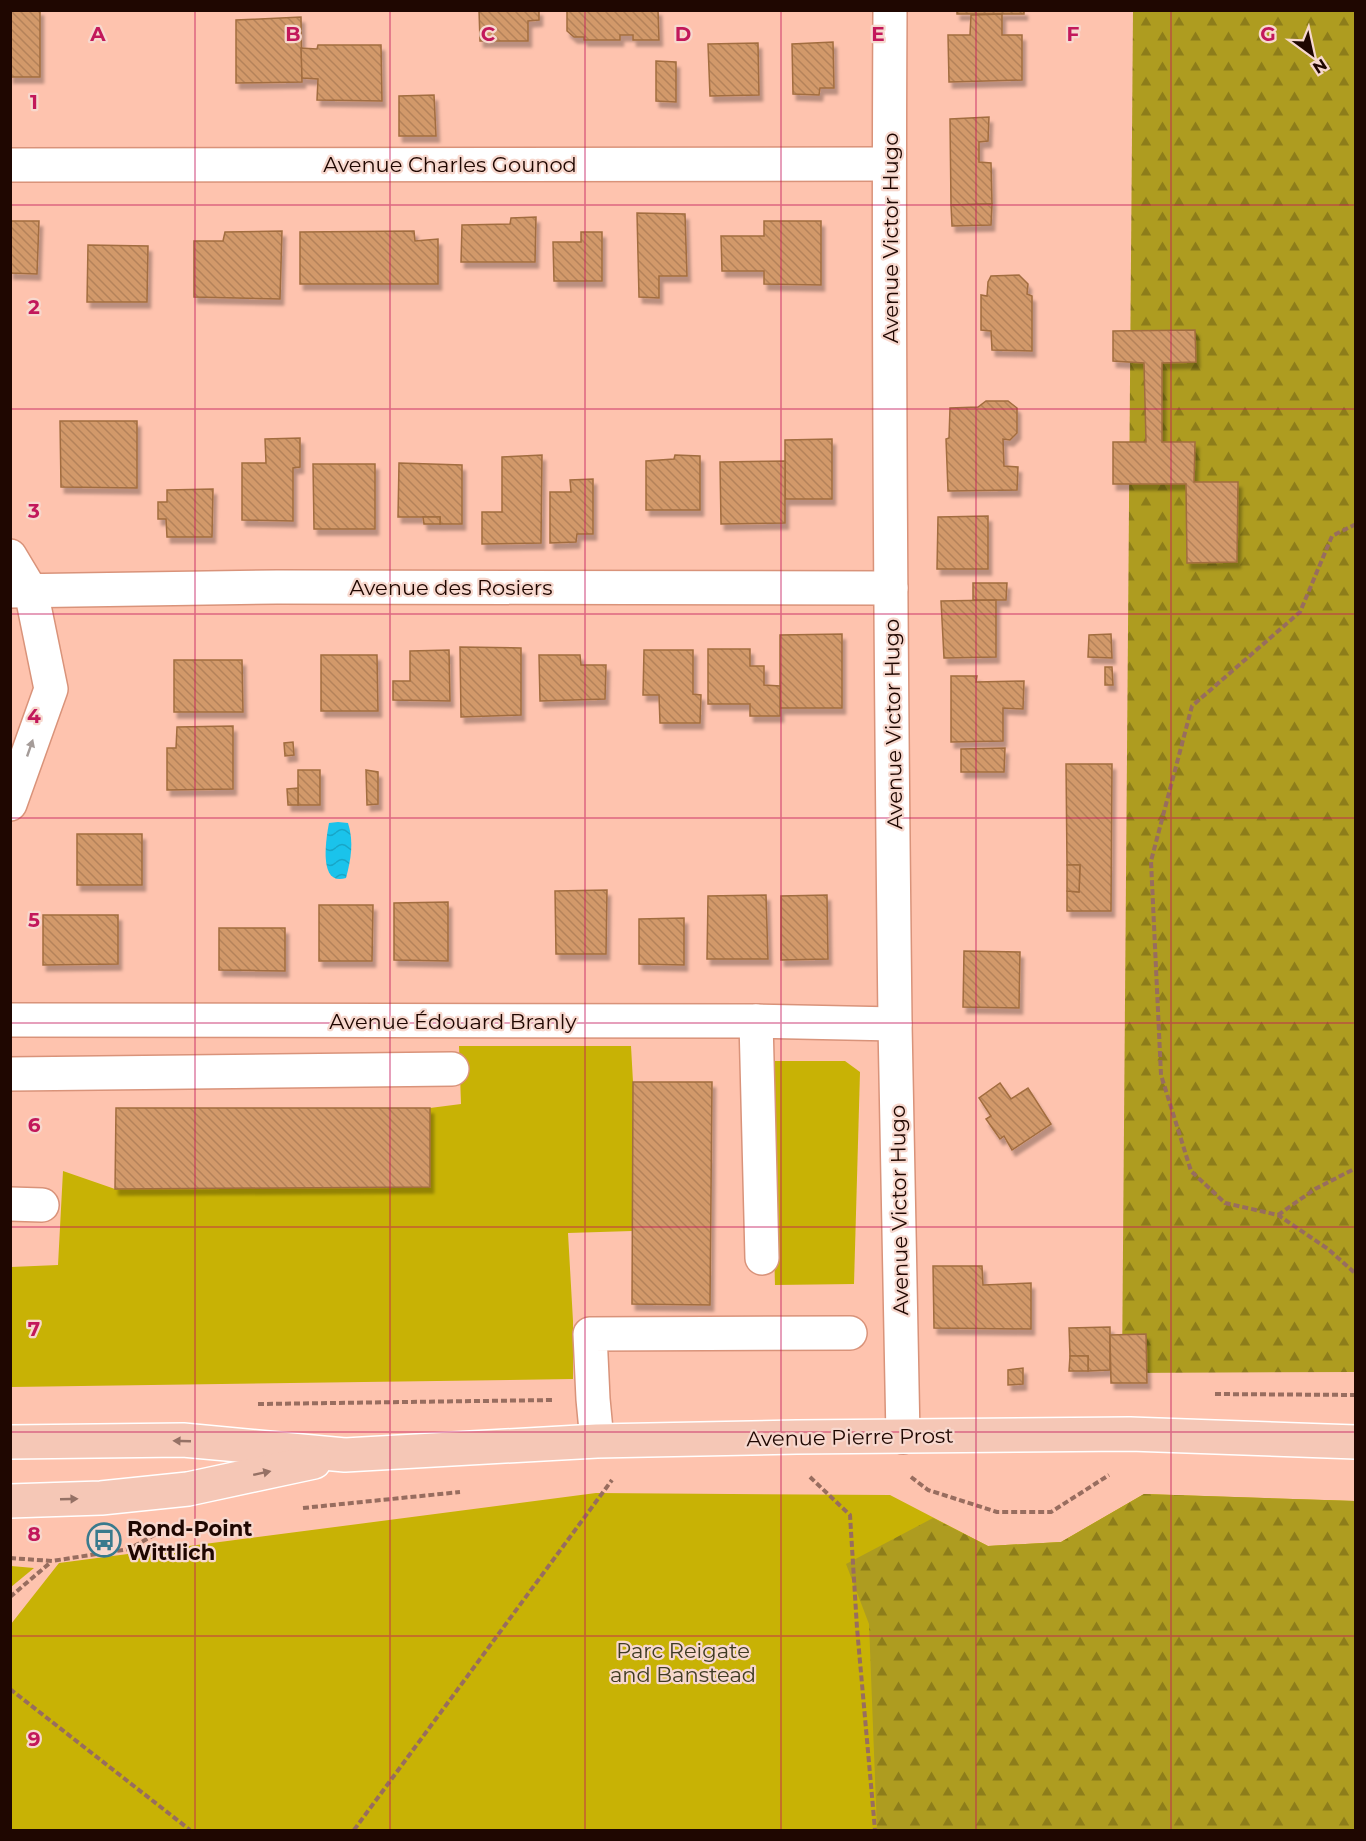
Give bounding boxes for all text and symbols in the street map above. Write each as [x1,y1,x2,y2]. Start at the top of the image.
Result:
text: A [89,22,106,46]
text: B [285,22,301,46]
text: C [481,22,496,46]
text: D [675,22,691,46]
text: E [871,22,885,46]
text: F [1067,22,1080,46]
text: G [1260,22,1276,46]
north arrow [1282,24,1342,84]
text: N [1309,55,1330,78]
text: 1 [30,90,38,114]
street label: Avenue Victor Hugo [878,133,903,343]
street label: Avenue Charles Gounod [323,152,577,177]
text: 2 [28,295,40,319]
text: 3 [27,499,40,523]
street label: Avenue des Rosiers [350,575,552,600]
street label: Avenue Victor Hugo [879,618,907,830]
text: 4 [27,704,41,728]
one-way arrow [25,739,35,757]
text: 5 [28,908,40,932]
street label: Avenue Édouard Branly [329,1009,577,1034]
street label: Avenue Victor Hugo [885,1104,913,1316]
text: 6 [28,1113,41,1137]
text: 7 [28,1317,40,1341]
street label: Avenue Pierre Prost [746,1423,954,1451]
one-way arrow [173,1436,192,1445]
one-way arrow [253,1468,272,1477]
one-way arrow [59,1494,78,1504]
place label: Rond-Point Wittlich [127,1516,252,1565]
text: 8 [27,1522,41,1546]
bus stop icon: Rond-Point Wittlich [86,1522,122,1558]
park label: Parc Reigate and Banstead [610,1638,756,1687]
text: 9 [28,1727,40,1751]

